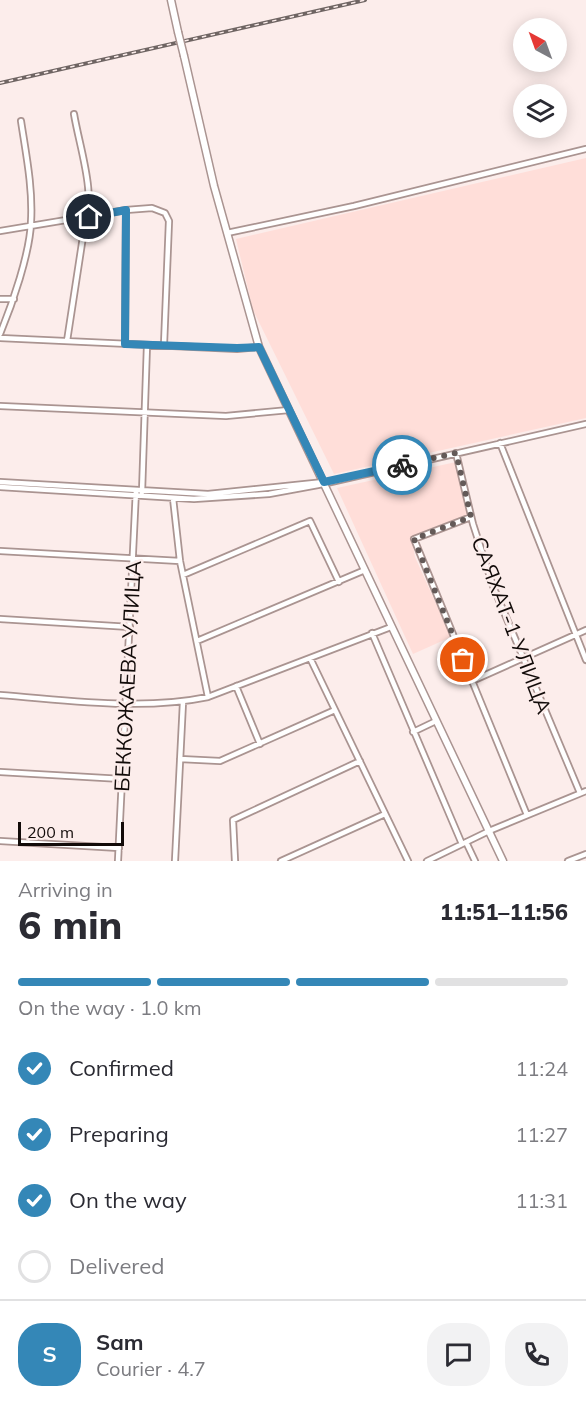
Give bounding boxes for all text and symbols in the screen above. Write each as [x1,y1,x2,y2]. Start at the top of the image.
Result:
north arrow [513,18,567,72]
map controls [513,18,567,138]
button: layers [513,84,567,138]
pin [63,191,114,242]
icon: home [72,200,105,233]
courier [372,435,432,495]
icon: bike [386,449,419,482]
street label: САЯХАТ-1 УЛИЦА [466,533,558,718]
street label: БЕККОЖАЕВА УЛИЦА [108,559,146,792]
pin [437,634,488,685]
icon: bag [446,643,479,676]
scale bar [18,819,124,846]
text: 200 m [27,822,74,842]
text: Arriving in [18,877,113,902]
text: 11:51–11:56 [440,898,568,926]
text: 6 min [18,900,123,949]
text: On the way · 1.0 km [18,995,202,1020]
icon: check [18,1052,51,1085]
text: Confirmed [69,1054,174,1082]
text: 11:24 [515,1056,568,1081]
icon: check [18,1118,51,1151]
text: Preparing [69,1120,169,1148]
text: 11:27 [515,1122,568,1147]
icon: check [18,1184,51,1217]
text: On the way [69,1186,187,1214]
text: 11:31 [515,1188,568,1213]
text: Delivered [69,1252,164,1280]
button: chat [427,1323,490,1386]
button: phone [505,1323,568,1386]
text: Sam [96,1328,144,1356]
text: S [42,1340,57,1368]
text: Courier · 4.7 [96,1356,206,1381]

